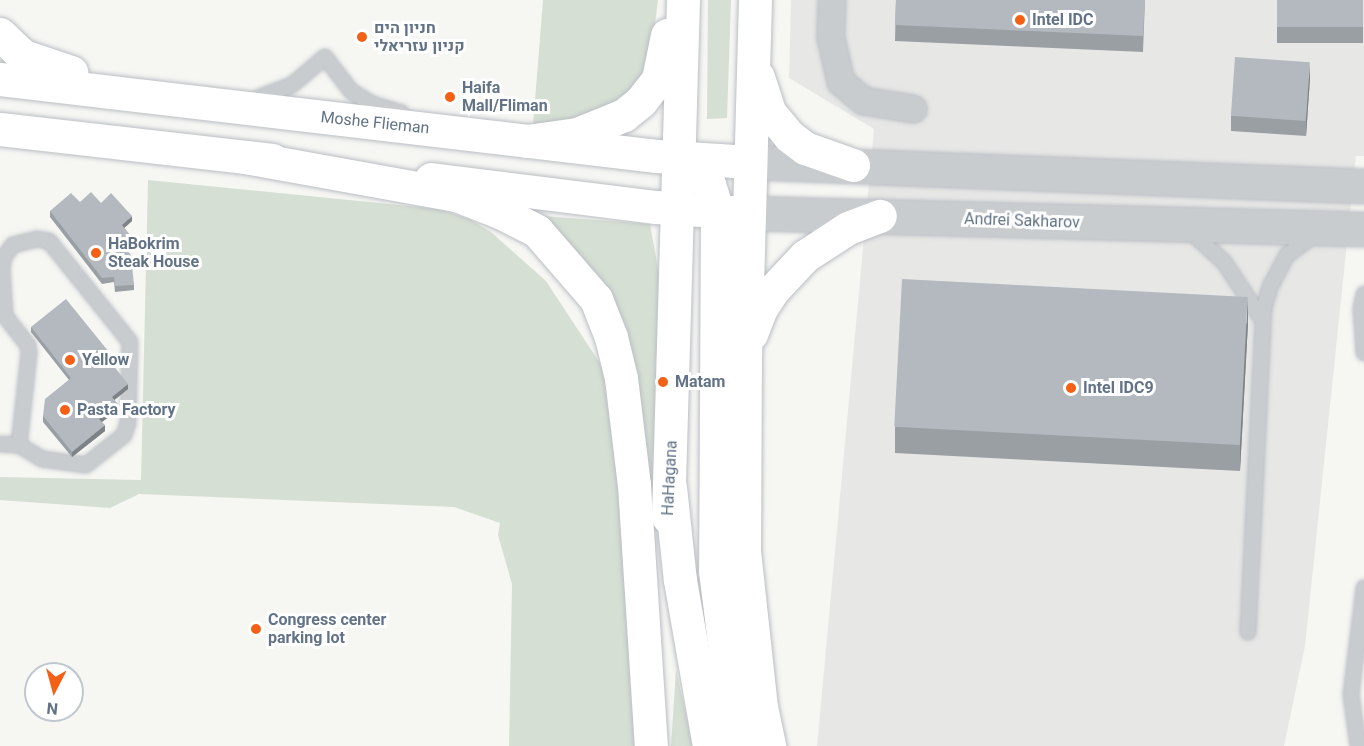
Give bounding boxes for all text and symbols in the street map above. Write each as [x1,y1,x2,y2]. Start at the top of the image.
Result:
place label: Intel IDC [1032,10,1093,30]
marker: Intel IDC [1013,13,1027,27]
place label: חניון הים קניון עזריאלי [374,18,465,56]
marker: חניון הים קניון עזריאלי [355,30,369,44]
place label: Haifa Mall/Fliman [462,78,548,116]
marker: Haifa Mall/Fliman [443,90,457,104]
street label: Moshe Flieman [320,108,430,138]
street label: Andrei Sakharov [964,209,1080,233]
place label: HaBokrim Steak House [108,234,199,272]
marker: HaBokrim Steak House [89,246,103,260]
place label: Yellow [82,350,129,370]
marker: Yellow [63,353,77,367]
place label: Matam [675,372,725,392]
marker: Matam [656,375,670,389]
place label: Intel IDC9 [1083,378,1154,398]
marker: Intel IDC9 [1064,381,1078,395]
place label: Pasta Factory [77,400,176,420]
marker: Pasta Factory [58,403,72,417]
street label: HaHagana [658,440,682,516]
place label: Congress center parking lot [268,610,386,648]
marker: Congress center parking lot [249,622,263,636]
north arrow [24,662,84,722]
text: N [46,698,59,718]

